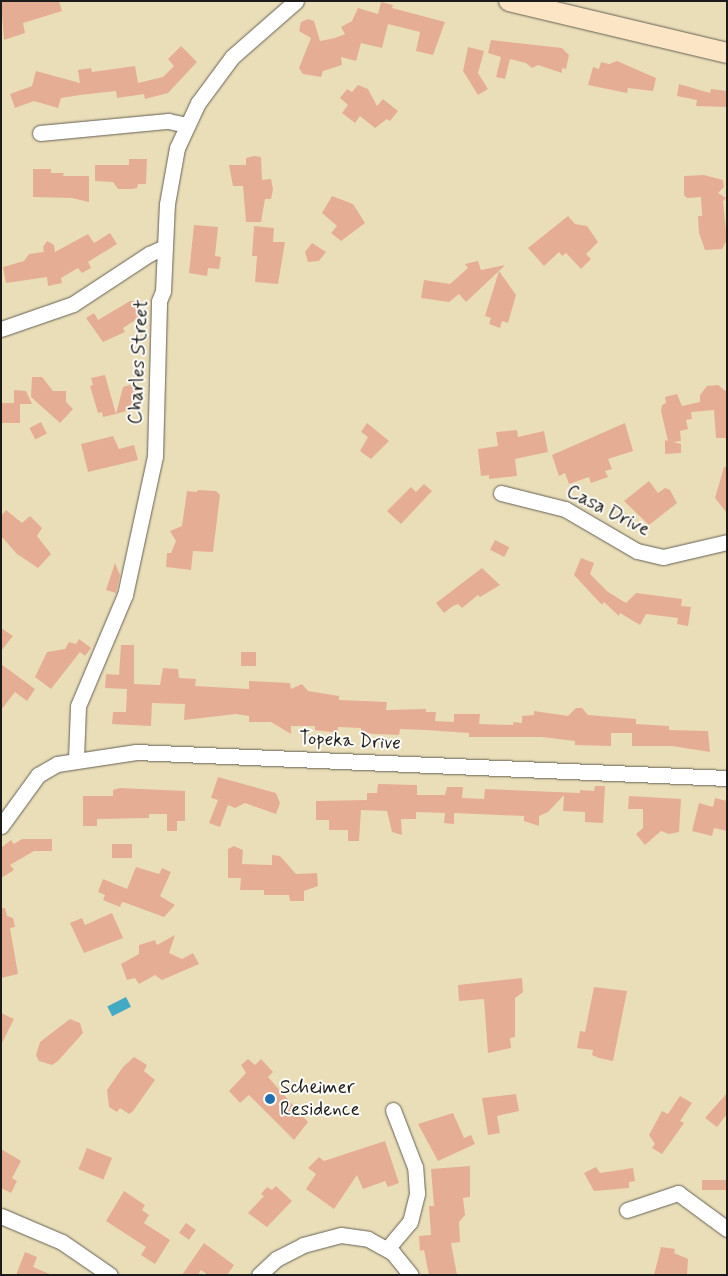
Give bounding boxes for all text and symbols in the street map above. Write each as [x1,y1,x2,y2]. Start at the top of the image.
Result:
street label: Charles Street [124,300,154,424]
street label: Casa Drive [564,481,652,541]
street label: Topeka Drive [299,727,401,755]
place label: Scheimer Residence [280,1077,360,1121]
marker: Scheimer Residence [264,1093,276,1105]

